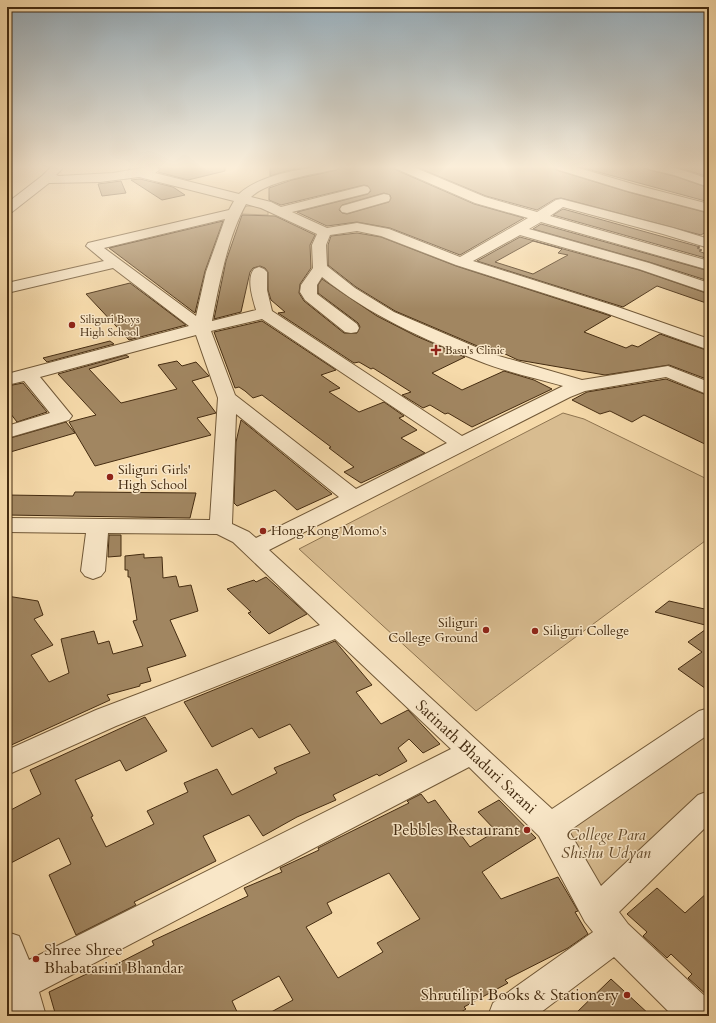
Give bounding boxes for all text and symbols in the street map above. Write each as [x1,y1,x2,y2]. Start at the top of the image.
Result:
place label: Siliguri Boys High School [80,312,140,340]
marker: Siliguri Boys High School [67,320,77,330]
place label: Basu's Clinic [445,343,505,358]
marker: Basu's Clinic [430,344,442,356]
place label: Siliguri Girls' High School [118,461,191,494]
marker: Siliguri Girls' High School [105,472,115,482]
place label: Hong Kong Momo's [271,522,387,540]
marker: Hong Kong Momo's [258,526,268,536]
place label: Siliguri College Ground [388,614,478,647]
place label: Siliguri College [543,622,629,640]
marker: Siliguri College Ground [481,625,491,635]
marker: Siliguri College [530,626,540,636]
street label: Satinath Bhaduri Sarani [411,695,542,819]
place label: Pebbles Restaurant [393,819,519,841]
park label: College Para Shishu Udyan [561,824,651,864]
marker: Pebbles Restaurant [522,825,532,835]
place label: Shree Shree Bhabatarini Bhandar [44,939,183,979]
marker: Shree Shree Bhabatarini Bhandar [31,954,41,964]
place label: Shrutilipi Books & Stationery [421,984,620,1006]
marker: Shrutilipi Books & Stationery [622,990,632,1000]

